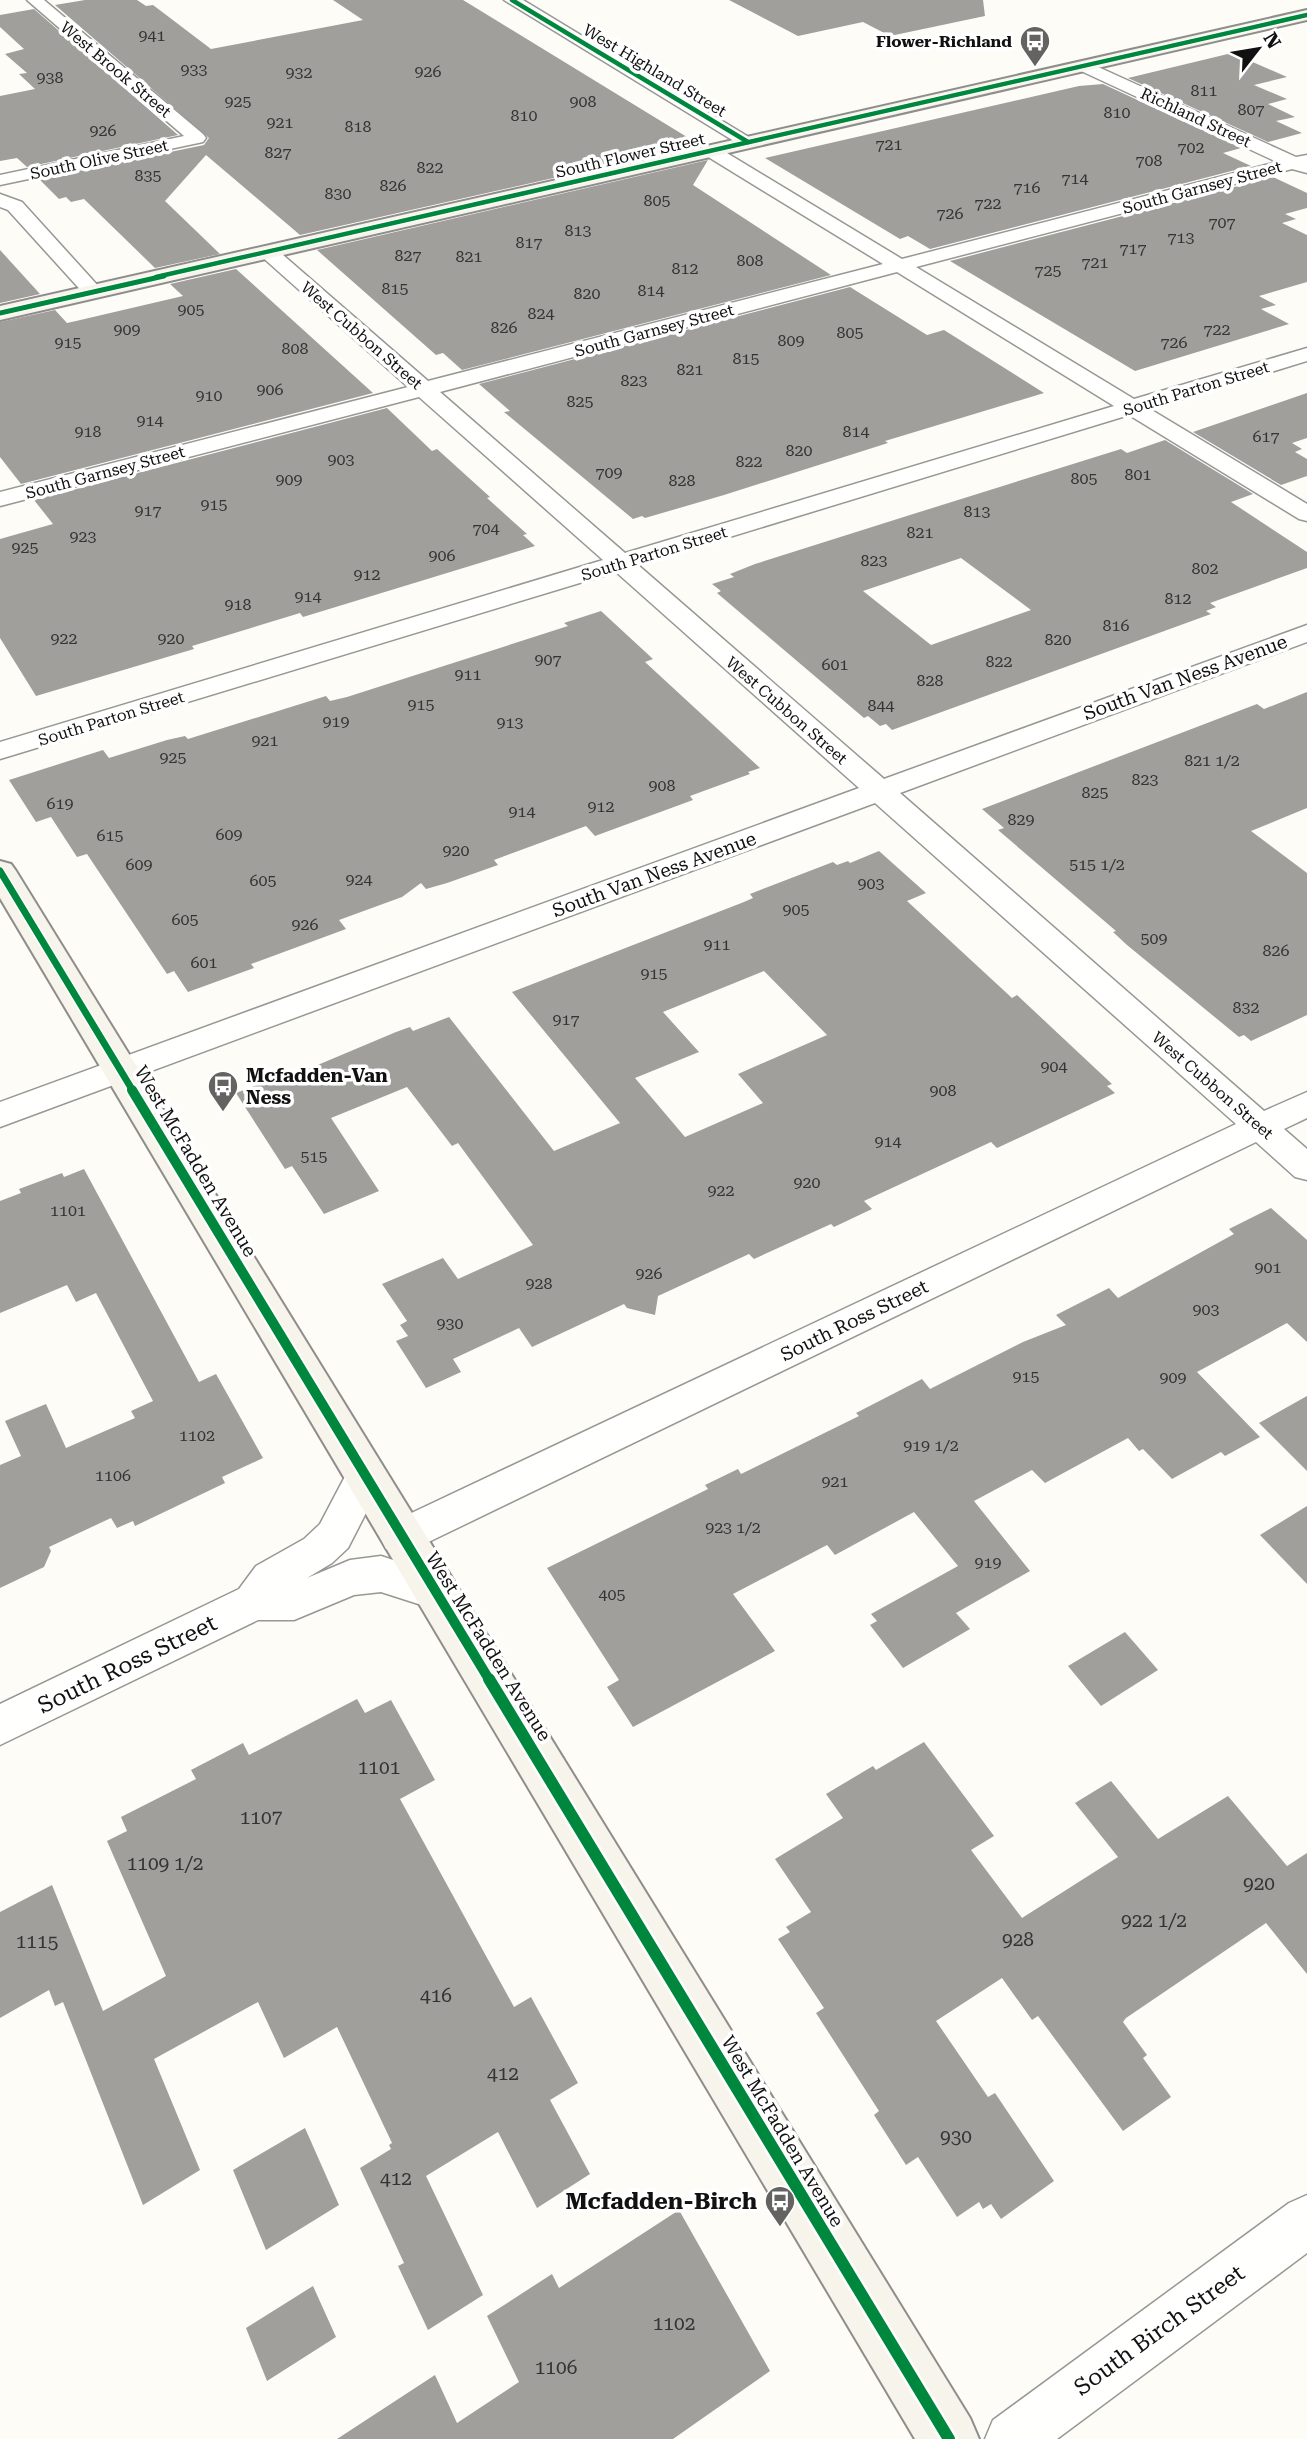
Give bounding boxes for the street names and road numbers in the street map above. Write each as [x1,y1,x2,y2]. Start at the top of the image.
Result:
street label: West Brook Street [56,17,175,121]
street label: West Highland Street [580,20,730,121]
street label: Richland Street [1138,84,1254,151]
street label: South Flower Street [554,129,707,182]
street label: South Olive Street [28,136,170,183]
street label: South Garnsey Street [1120,157,1284,218]
street label: West Cubbon Street [297,278,426,393]
street label: South Garnsey Street [572,300,736,361]
street label: South Parton Street [1121,357,1271,420]
street label: South Garnsey Street [23,442,187,503]
street label: South Parton Street [579,522,729,585]
street label: South Van Ness Avenue [1080,630,1290,725]
street label: West Cubbon Street [722,653,851,768]
street label: South Parton Street [36,687,186,750]
street label: South Van Ness Avenue [549,827,759,922]
street label: West Cubbon Street [1148,1028,1277,1143]
street label: West McFadden Avenue [129,1062,262,1261]
street label: South Ross Street [777,1275,932,1366]
street label: West McFadden Avenue [421,1547,556,1745]
street label: South Ross Street [33,1609,221,1719]
street label: West McFadden Avenue [716,2032,849,2231]
street label: South Birch Street [1069,2259,1250,2401]

